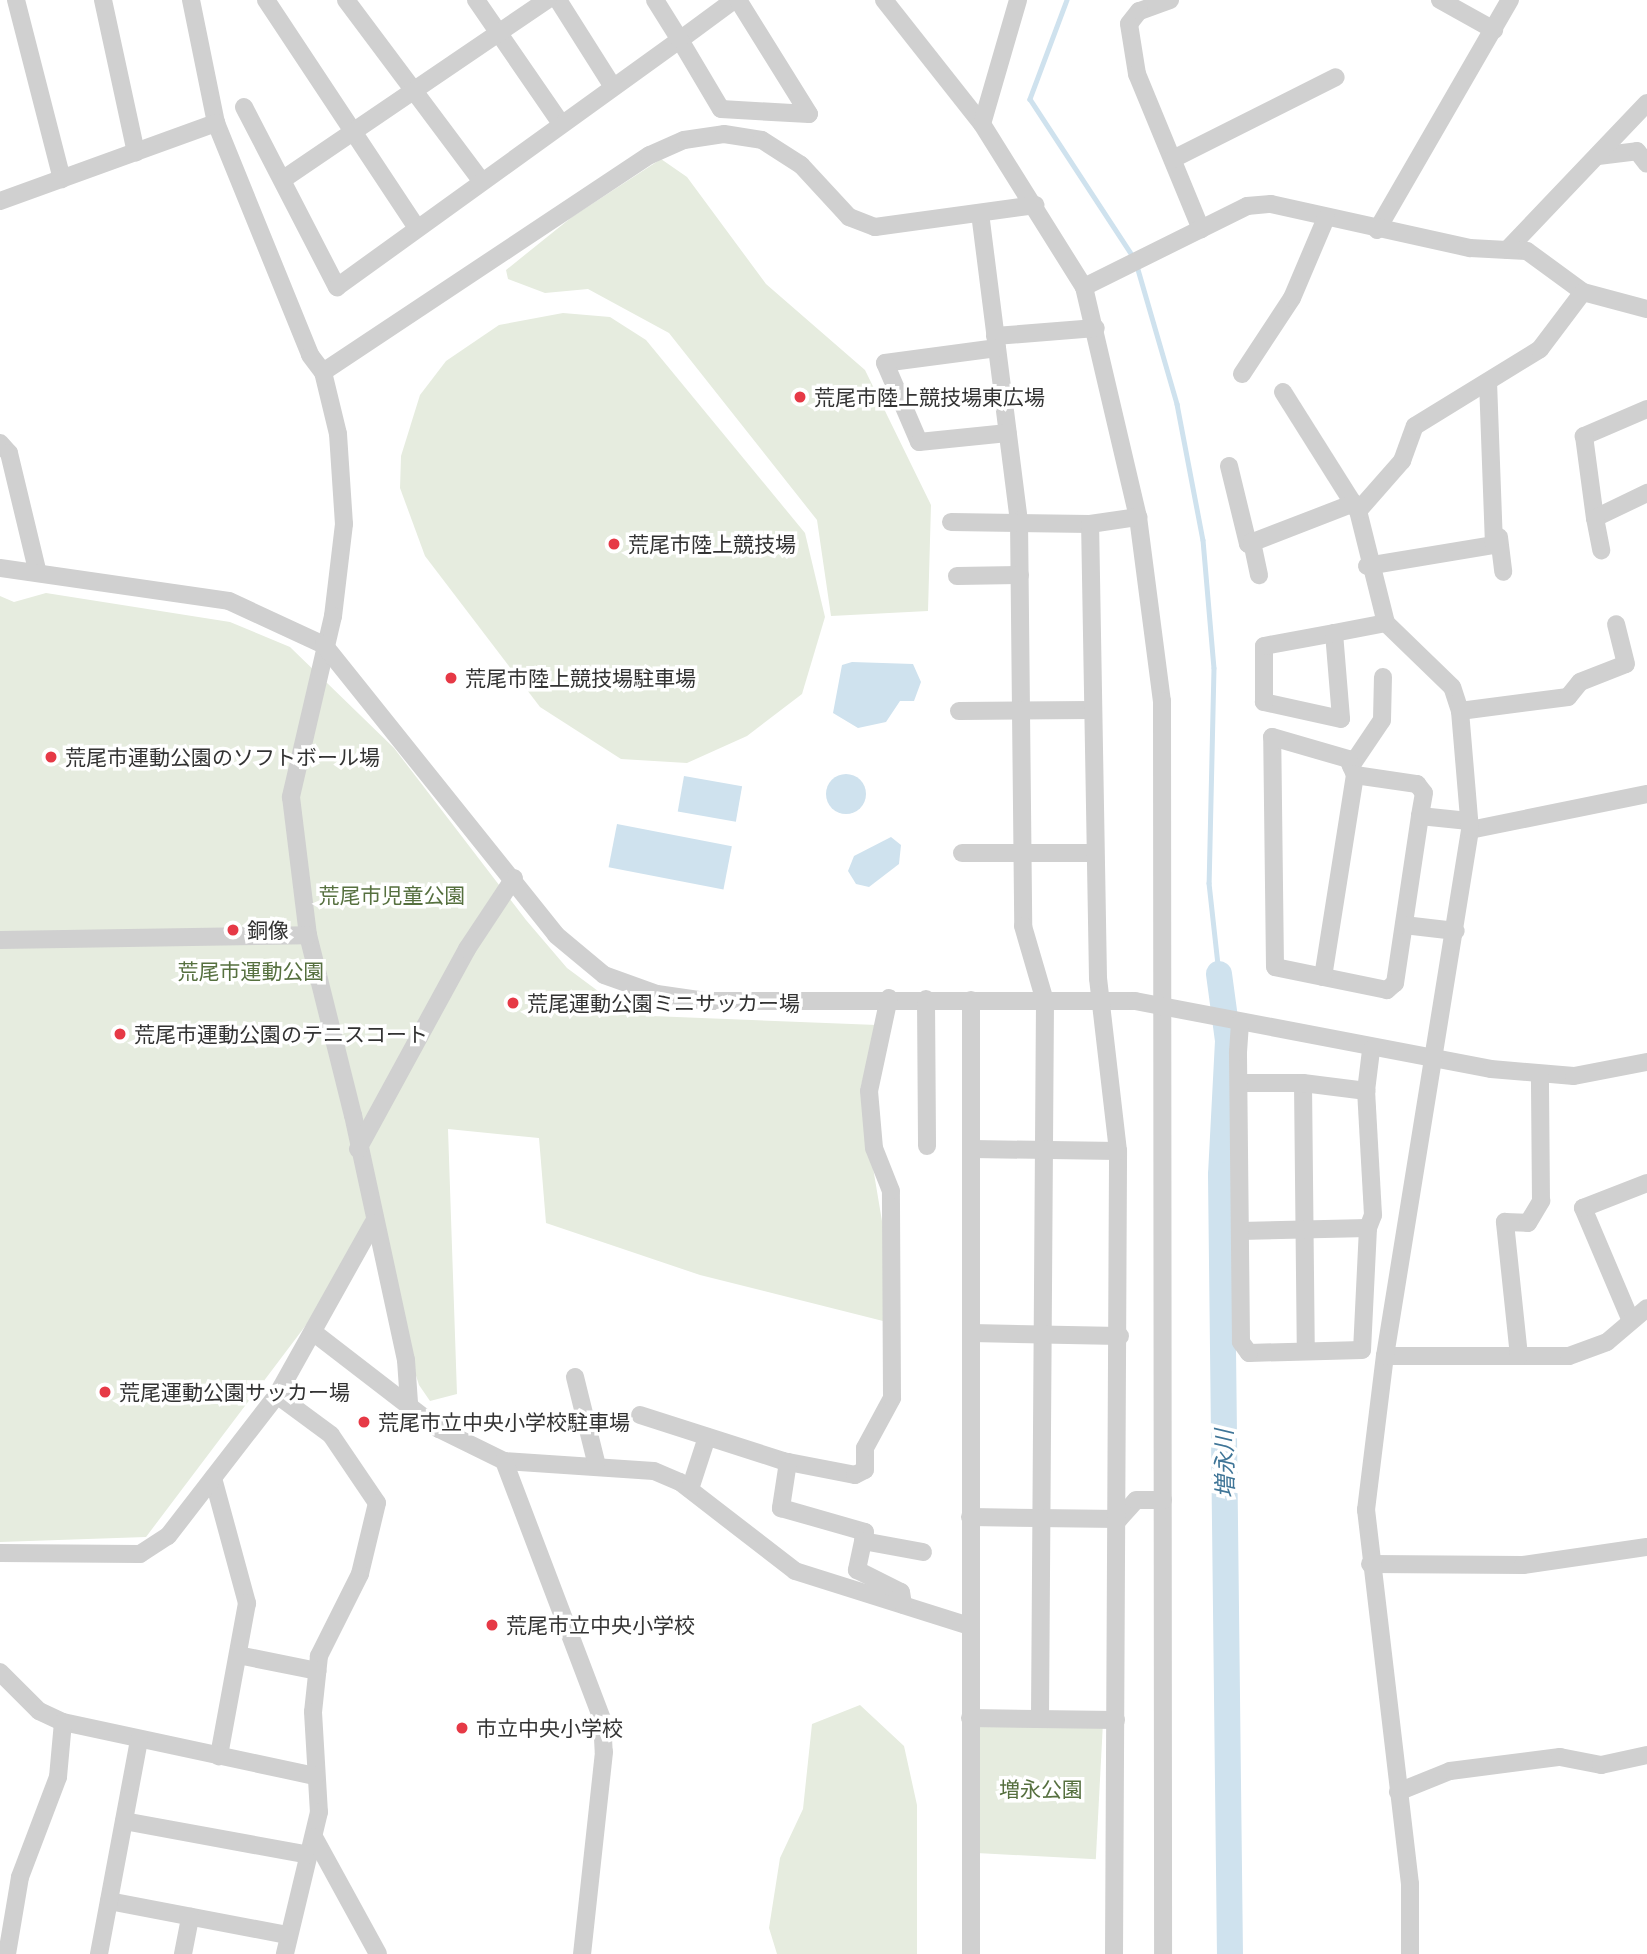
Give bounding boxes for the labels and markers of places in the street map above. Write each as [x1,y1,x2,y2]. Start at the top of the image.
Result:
place label: 荒尾市陸上競技場東広場 [814,384,1045,410]
marker: 荒尾市陸上競技場東広場 [792,389,808,405]
place label: 荒尾市陸上競技場 [628,531,796,557]
marker: 荒尾市陸上競技場 [606,536,622,552]
place label: 荒尾市陸上競技場駐車場 [465,665,696,691]
marker: 荒尾市陸上競技場駐車場 [443,670,459,686]
place label: 荒尾市運動公園のソフトボール場 [65,744,380,770]
marker: 荒尾市運動公園のソフトボール場 [43,749,59,765]
place label: 銅像 [247,917,289,943]
marker: 銅像 [225,922,241,938]
place label: 荒尾運動公園ミニサッカー場 [527,990,800,1016]
marker: 荒尾運動公園ミニサッカー場 [505,995,521,1011]
place label: 荒尾市運動公園のテニスコート [134,1021,428,1047]
marker: 荒尾市運動公園のテニスコート [112,1026,128,1042]
place label: 荒尾運動公園サッカー場 [119,1379,350,1405]
marker: 荒尾運動公園サッカー場 [97,1384,113,1400]
place label: 荒尾市立中央小学校駐車場 [378,1409,630,1435]
marker: 荒尾市立中央小学校駐車場 [356,1414,372,1430]
place label: 荒尾市立中央小学校 [506,1612,695,1638]
marker: 荒尾市立中央小学校 [484,1617,500,1633]
place label: 市立中央小学校 [476,1715,623,1741]
marker: 市立中央小学校 [454,1720,470,1736]

